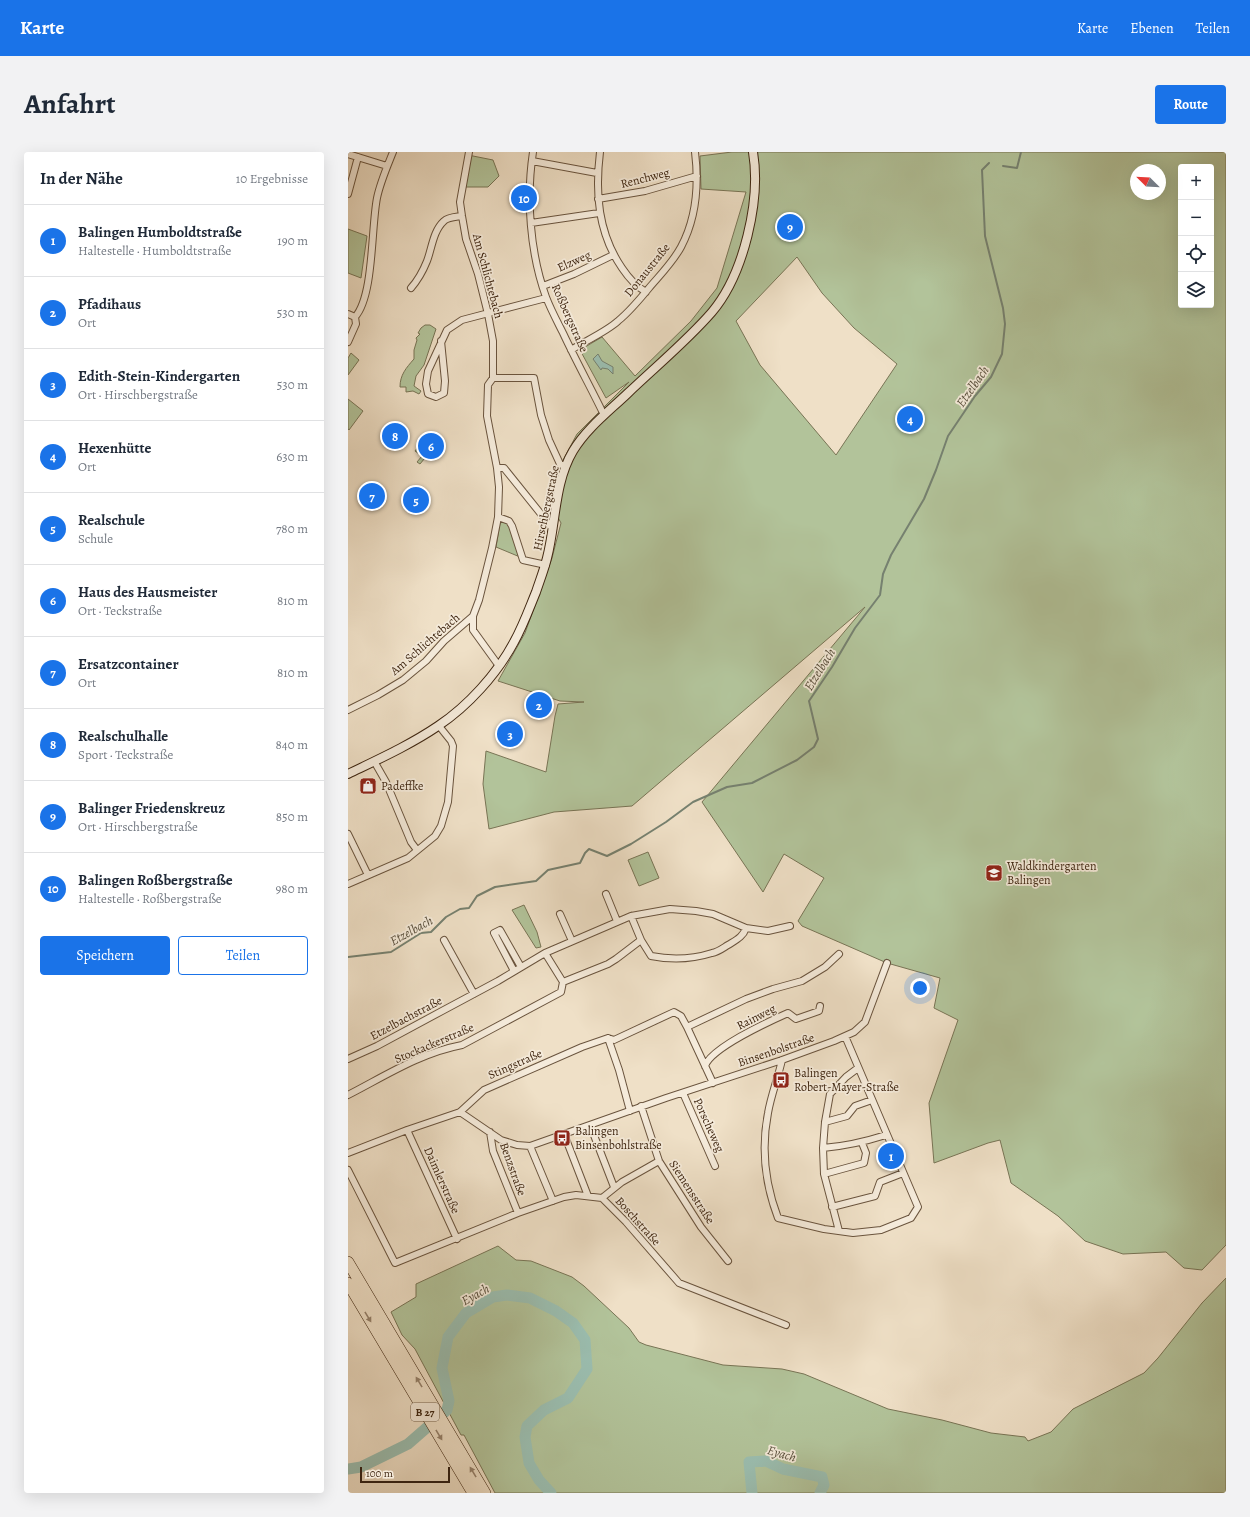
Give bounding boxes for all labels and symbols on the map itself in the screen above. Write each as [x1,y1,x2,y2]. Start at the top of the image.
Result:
street label: Renchweg [619,164,671,192]
north arrow [1130,164,1166,200]
pin: 10 [511,183,537,213]
pin: 9 [777,212,803,242]
street label: Am Schlichtebach [469,231,507,321]
street label: Donaustraße [621,240,673,300]
street label: Elzweg [555,247,593,275]
street label: Roßbergstraße [548,281,592,355]
water label: Etzelbach [952,362,993,410]
pin: 4 [897,404,923,434]
pin: 8 [382,421,408,451]
pin: 6 [418,431,444,461]
street label: Hirschbergstraße [529,464,563,552]
pin: 7 [359,481,385,511]
pin: 5 [403,485,429,515]
street label: Am Schlichtebach [386,609,464,679]
water label: Etzelbach [800,645,839,694]
pin: 2 [526,690,552,720]
pin: 3 [497,719,523,749]
shop icon: Padeffke [358,776,378,796]
place label: Padeffke [381,778,423,794]
place label: Waldkindergarten Balingen [1006,858,1097,888]
school or university icon: Waldkindergarten Balingen [984,863,1004,883]
water label: Etzelbach [387,912,436,949]
your location [910,978,930,998]
street label: Etzelbachstraße [367,992,445,1044]
street label: Rainweg [734,1000,778,1034]
street label: Stockackerstraße [392,1019,476,1067]
street label: Binsenbolstraße [736,1029,816,1071]
street label: Stingstraße [485,1045,545,1083]
place label: Balingen Robert-Mayer-Straße [794,1065,899,1095]
bus stop icon: Balingen Robert-Mayer-Straße [771,1070,791,1090]
street label: Porscheweg [690,1095,728,1155]
place label: Balingen Binsenbohlstraße [575,1123,662,1153]
bus stop icon: Balingen Binsenbohlstraße [552,1128,572,1148]
street label: Benzstraße [496,1140,530,1198]
pin: 1 [878,1141,904,1171]
street label: Daimlerstraße [420,1144,464,1216]
street label: Siemensstraße [665,1157,719,1227]
street label: Boschstraße [612,1193,664,1249]
water label: Eyach [458,1280,492,1309]
one-way arrow [365,1311,372,1323]
one-way arrow [416,1376,423,1388]
road number: B 27 [411,1403,439,1421]
one-way arrow [435,1429,442,1441]
water label: Eyach [765,1441,798,1466]
scale bar [360,1465,450,1484]
one-way arrow [469,1467,477,1477]

